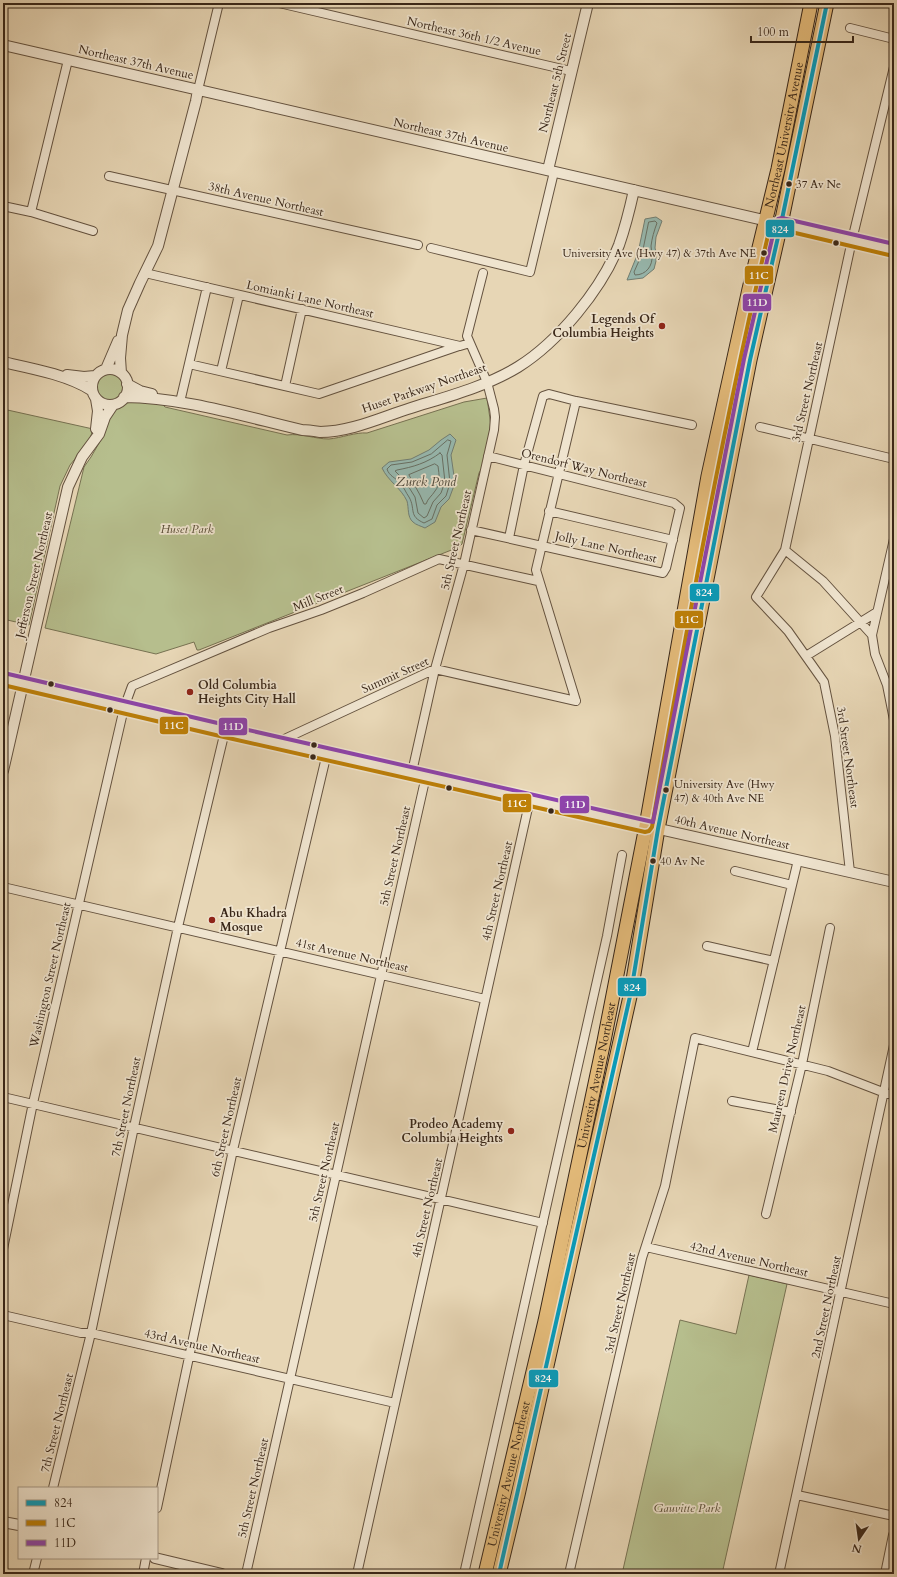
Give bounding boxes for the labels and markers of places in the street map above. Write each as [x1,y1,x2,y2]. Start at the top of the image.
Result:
place label: 37 Av Ne [796,177,841,192]
marker: 37 Av Ne [784,179,794,189]
unlabelled marker [831,238,841,248]
place label: University Ave (Hwy 47) & 37th Ave NE [562,246,756,261]
marker: University Ave (Hwy 47) & 37th Ave NE [759,248,769,258]
place label: Legends Of Columbia Heights [553,311,656,341]
marker: Legends Of Columbia Heights [657,321,667,331]
place label: Old Columbia Heights City Hall [198,677,296,707]
unlabelled marker [46,679,56,689]
marker: Old Columbia Heights City Hall [185,687,195,697]
unlabelled marker [105,705,115,715]
unlabelled marker [309,740,319,750]
unlabelled marker [308,752,318,762]
place label: University Ave (Hwy 47) & 40th Ave NE [674,777,775,806]
unlabelled marker [444,783,454,793]
marker: University Ave (Hwy 47) & 40th Ave NE [661,785,671,795]
unlabelled marker [546,806,556,816]
place label: 40 Av Ne [660,854,705,869]
marker: 40 Av Ne [648,856,658,866]
place label: Abu Khadra Mosque [220,905,287,935]
marker: Abu Khadra Mosque [207,915,217,925]
place label: Prodeo Academy Columbia Heights [402,1116,503,1146]
marker: Prodeo Academy Columbia Heights [506,1126,516,1136]

